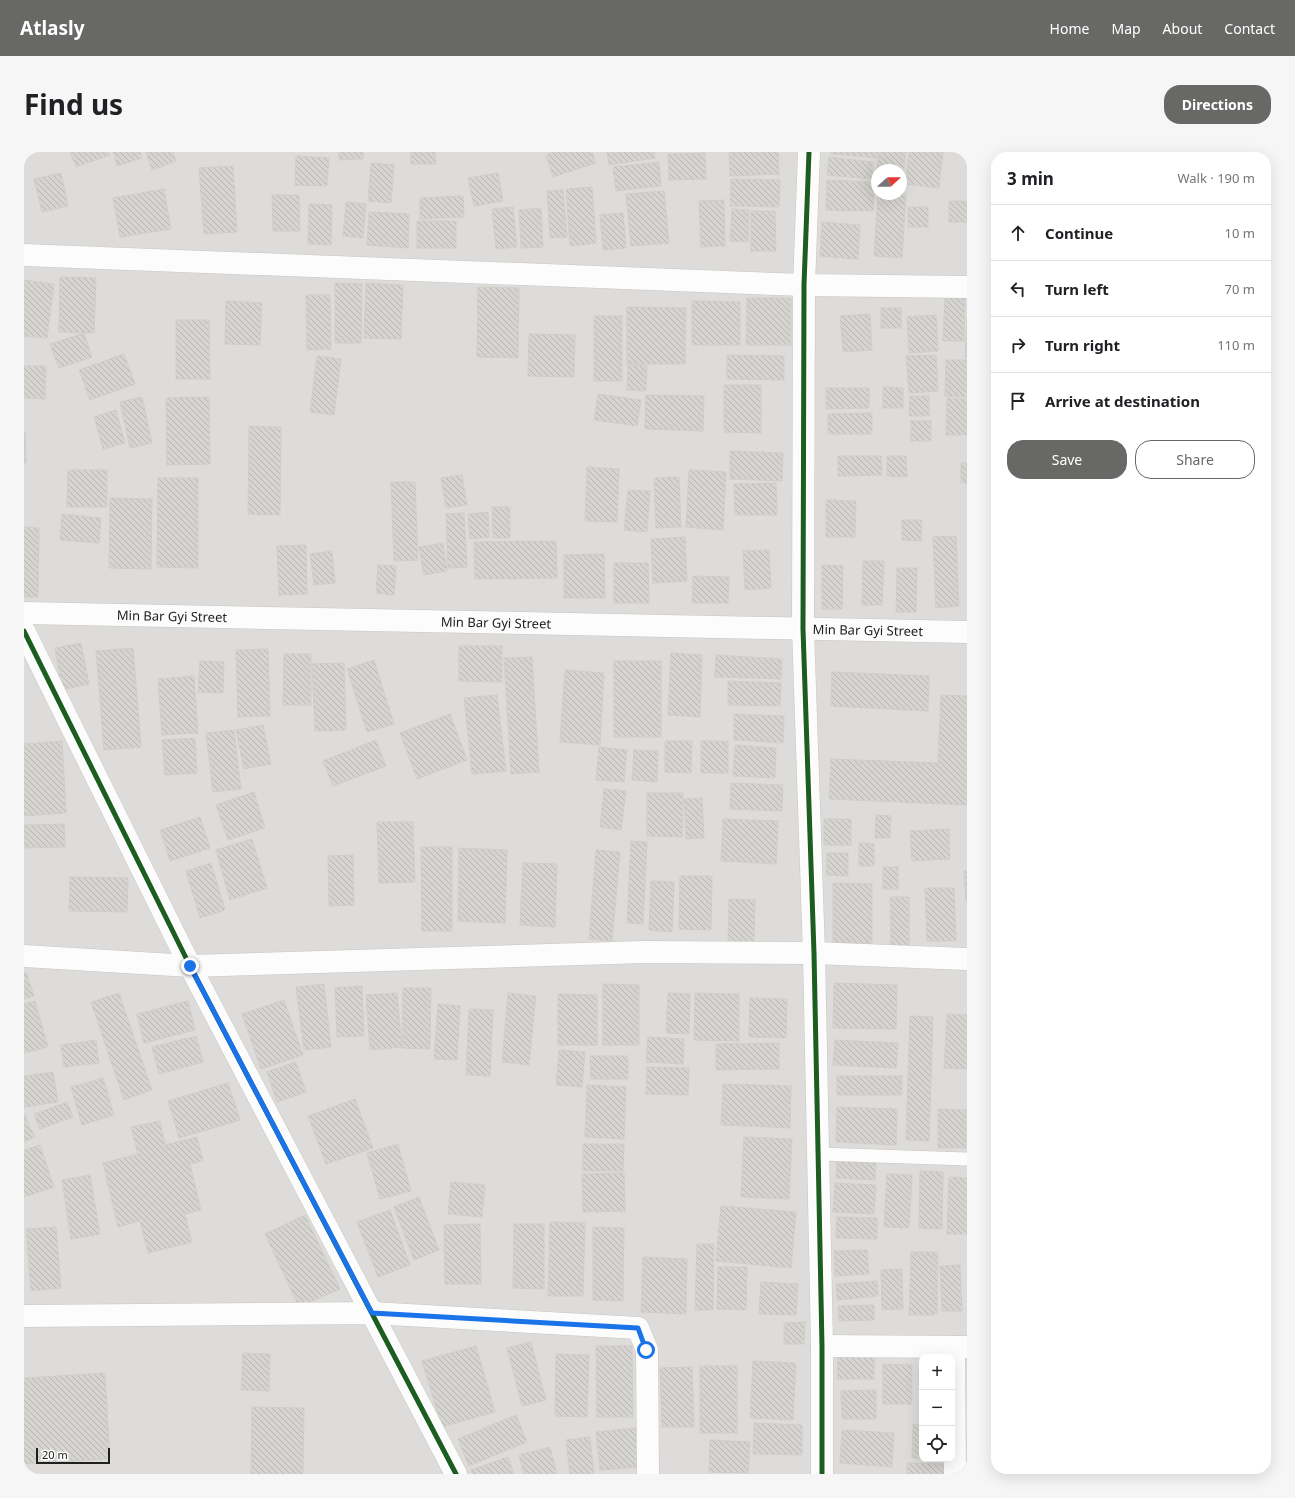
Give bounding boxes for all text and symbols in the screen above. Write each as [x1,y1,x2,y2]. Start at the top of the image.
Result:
text: Atlasly [20,15,85,41]
text: Home [1050,19,1089,38]
text: Map [1111,19,1141,38]
text: About [1163,19,1202,38]
text: Contact [1224,19,1275,38]
text: Find us [24,85,123,123]
button: Directions [1164,85,1271,124]
north arrow [871,164,907,200]
text: 3 min [1007,167,1054,190]
text: Walk · 190 m [1177,169,1255,187]
icon: ahead [1007,222,1029,244]
text: Continue [1045,223,1113,243]
text: 10 m [1225,224,1255,242]
icon: left [1007,278,1029,300]
text: Turn left [1045,279,1109,299]
text: 70 m [1225,280,1255,298]
icon: right [1007,334,1029,356]
text: Turn right [1045,335,1120,355]
text: 110 m [1217,336,1255,354]
icon: arrive [1007,390,1029,412]
text: Arrive at destination [1045,391,1200,411]
button: Save [1007,440,1127,479]
button: Share [1135,440,1255,479]
street label: Min Bar Gyi Street [117,606,228,626]
street label: Min Bar Gyi Street [441,612,552,633]
street label: Min Bar Gyi Street [813,620,923,640]
route end [181,957,199,975]
route start [637,1341,655,1359]
map controls [919,1354,955,1462]
button: + [919,1354,955,1390]
button: − [919,1390,955,1426]
button: locate [919,1426,955,1462]
scale bar [36,1446,110,1465]
text: 20 m [42,1447,68,1462]

